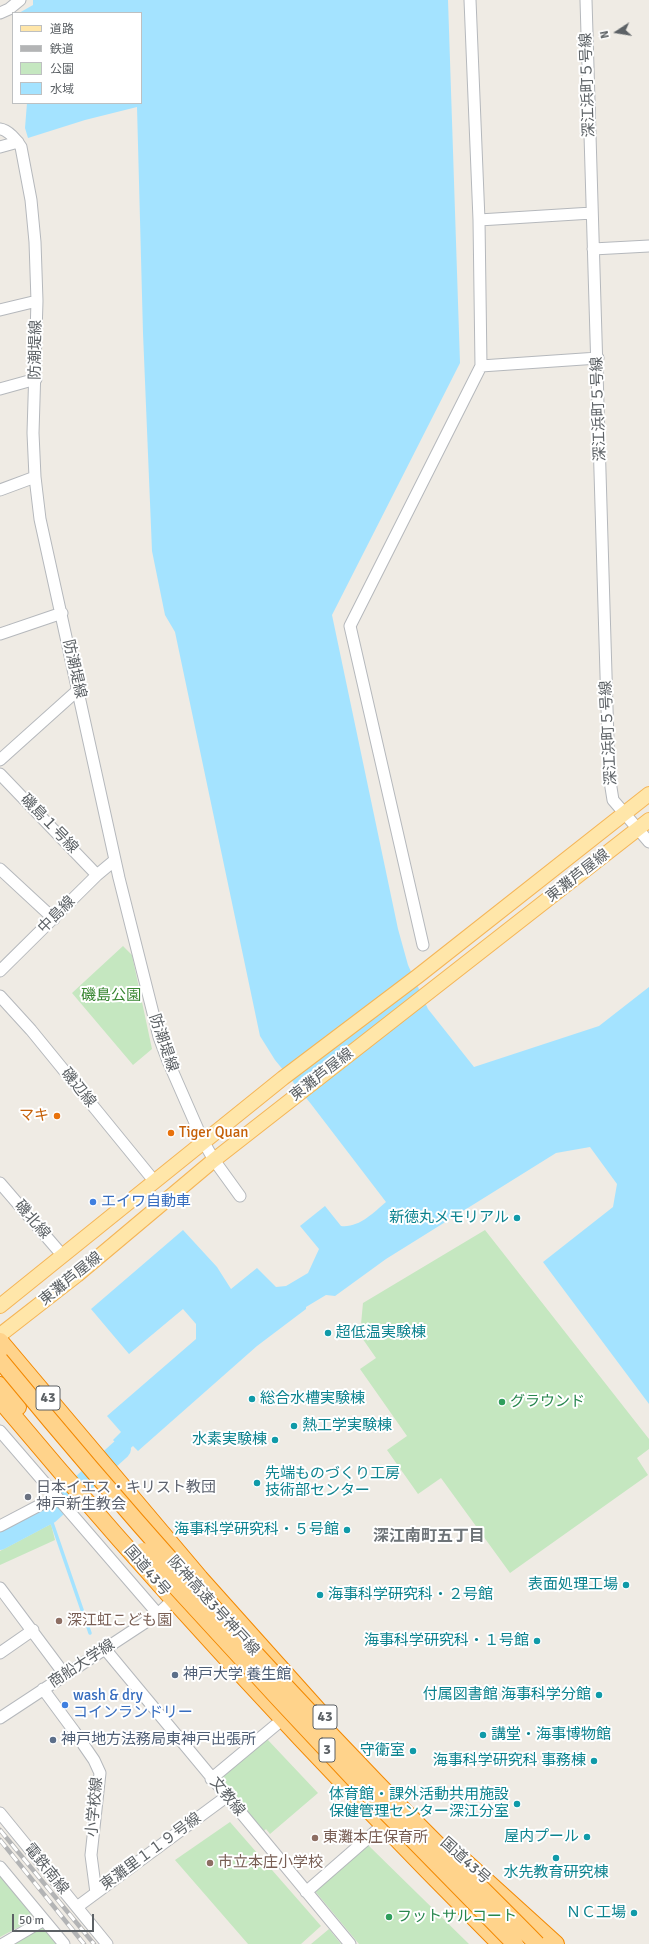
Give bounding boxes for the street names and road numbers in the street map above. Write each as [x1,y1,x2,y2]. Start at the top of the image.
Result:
street label: 深江浜町５号線 [577,32,599,138]
street label: 防潮堤線 [26,320,46,380]
street label: 深江浜町５号線 [588,356,610,462]
street label: 防潮堤線 [58,638,90,700]
street label: 深江浜町５号線 [597,680,621,786]
street label: 磯島１号線 [16,791,82,857]
street label: 東灘芦屋線 [543,846,613,906]
street label: 中島線 [35,893,79,937]
street label: 防潮堤線 [145,1012,181,1074]
street label: 東灘芦屋線 [287,1045,357,1105]
street label: 磯辺線 [57,1065,99,1111]
street label: 磯北線 [10,1197,54,1243]
street label: 東灘芦屋線 [36,1248,106,1310]
road number: 43 [36,1386,60,1410]
street label: 国道43号 [120,1542,174,1600]
street label: 阪神高速3号神戸線 [163,1552,263,1660]
street label: 商船大学線 [46,1636,118,1692]
road number: 43 [313,1705,337,1729]
road number: 3 [319,1738,335,1762]
street label: 文教線 [206,1774,248,1820]
street label: 小学校線 [83,1776,107,1838]
street label: 東灘里１１９号線 [97,1809,205,1895]
street label: 国道43号 [436,1834,494,1888]
street label: 電鉄南線 [20,1840,72,1898]

